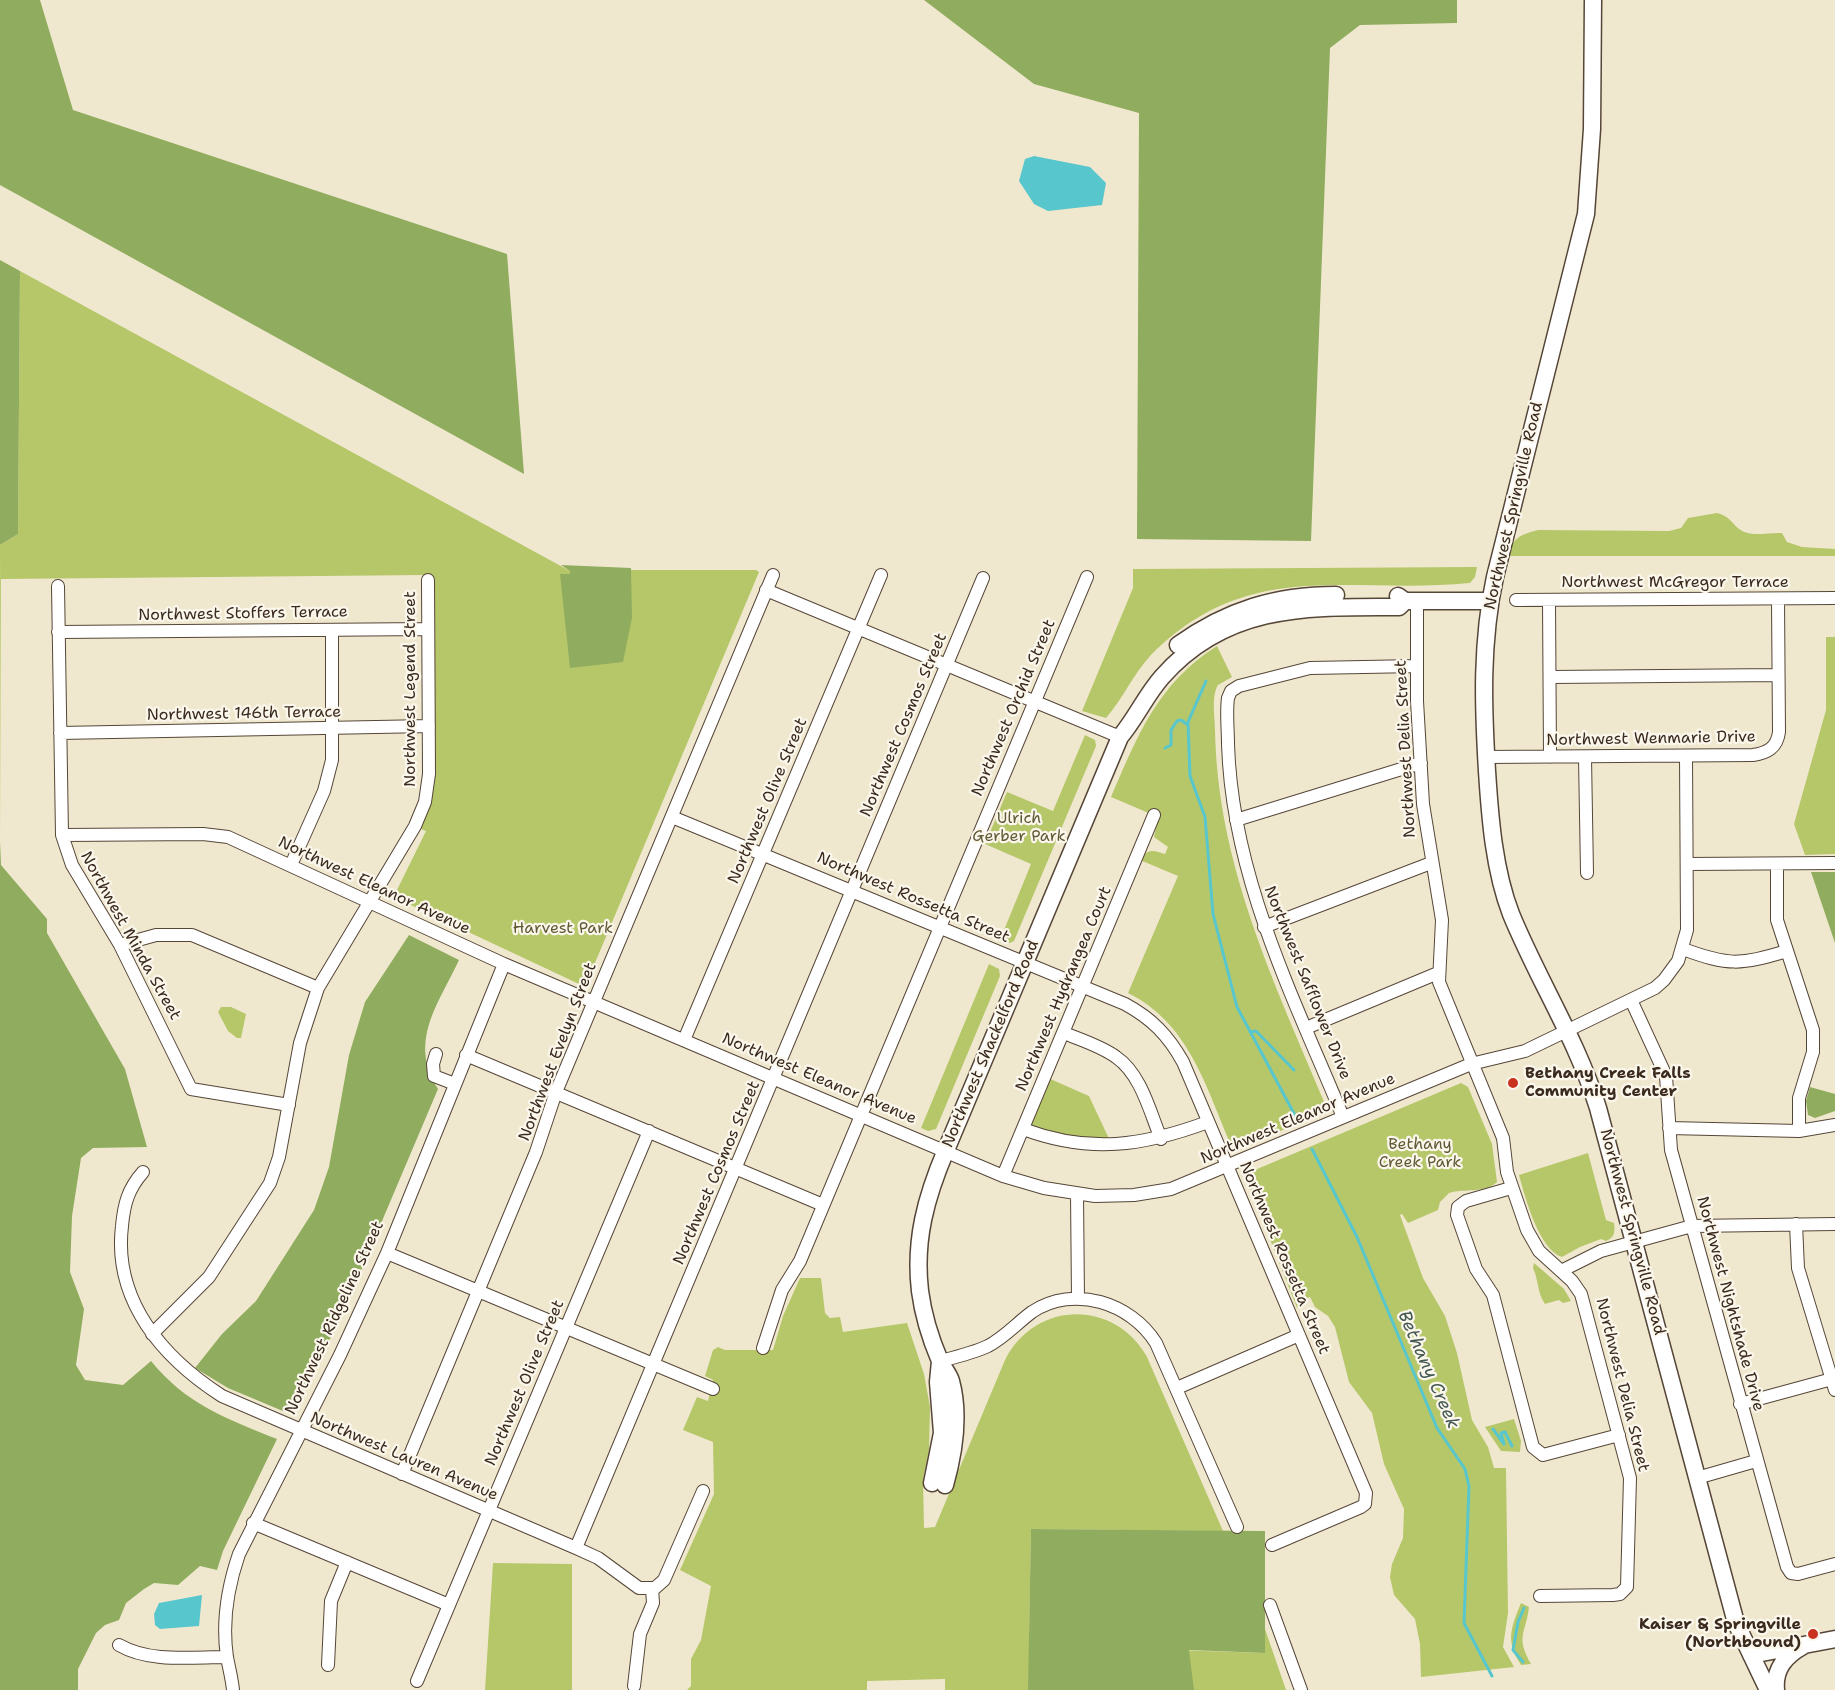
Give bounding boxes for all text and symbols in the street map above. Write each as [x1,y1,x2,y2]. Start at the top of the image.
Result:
street label: Northwest Springville Road [1481,400,1547,612]
street label: Northwest McGregor Terrace [1561,573,1789,593]
street label: Northwest Legend Street [401,591,421,787]
street label: Northwest Stoffers Terrace [138,603,348,625]
street label: Northwest Orchid Street [968,617,1060,799]
street label: Northwest Cosmos Street [857,630,951,820]
street label: Northwest Delia Street [1392,659,1420,839]
street label: Northwest 146th Terrace [147,703,341,725]
street label: Northwest Olive Street [724,715,812,887]
street label: Northwest Wenmarie Drive [1546,728,1756,750]
park label: Ulrich Gerber Park [972,809,1066,847]
street label: Northwest Eleanor Avenue [275,833,473,939]
street label: Northwest Minda Street [76,848,184,1024]
street label: Northwest Rossetta Street [814,849,1012,947]
street label: Northwest Safflower Drive [1259,883,1355,1083]
street label: Northwest Hydrangea Court [1012,884,1116,1094]
park label: Harvest Park [513,919,613,939]
street label: Northwest Shackelford Road [938,937,1044,1151]
street label: Northwest Evelyn Street [515,960,601,1144]
street label: Northwest Eleanor Avenue [719,1029,919,1129]
place label: Bethany Creek Falls Community Center [1525,1064,1691,1102]
street label: Northwest Eleanor Avenue [1198,1069,1398,1169]
marker: Bethany Creek Falls Community Center [1506,1076,1520,1090]
street label: Northwest Cosmos Street [670,1078,764,1268]
street label: Northwest Springville Road [1595,1127,1669,1337]
park label: Bethany Creek Park [1379,1135,1461,1173]
street label: Northwest Rossetta Street [1235,1159,1333,1357]
street label: Northwest Nightshade Drive [1692,1195,1768,1413]
street label: Northwest Ridgeline Street [282,1218,388,1418]
street label: Northwest Delia Street [1591,1296,1653,1474]
street label: Northwest Olive Street [481,1297,569,1469]
water label: Bethany Creek [1392,1308,1464,1432]
street label: Northwest Lauren Avenue [307,1409,501,1505]
place label: Kaiser & Springville (Northbound) [1639,1615,1801,1653]
marker: Kaiser & Springville (Northbound) [1806,1627,1820,1641]

